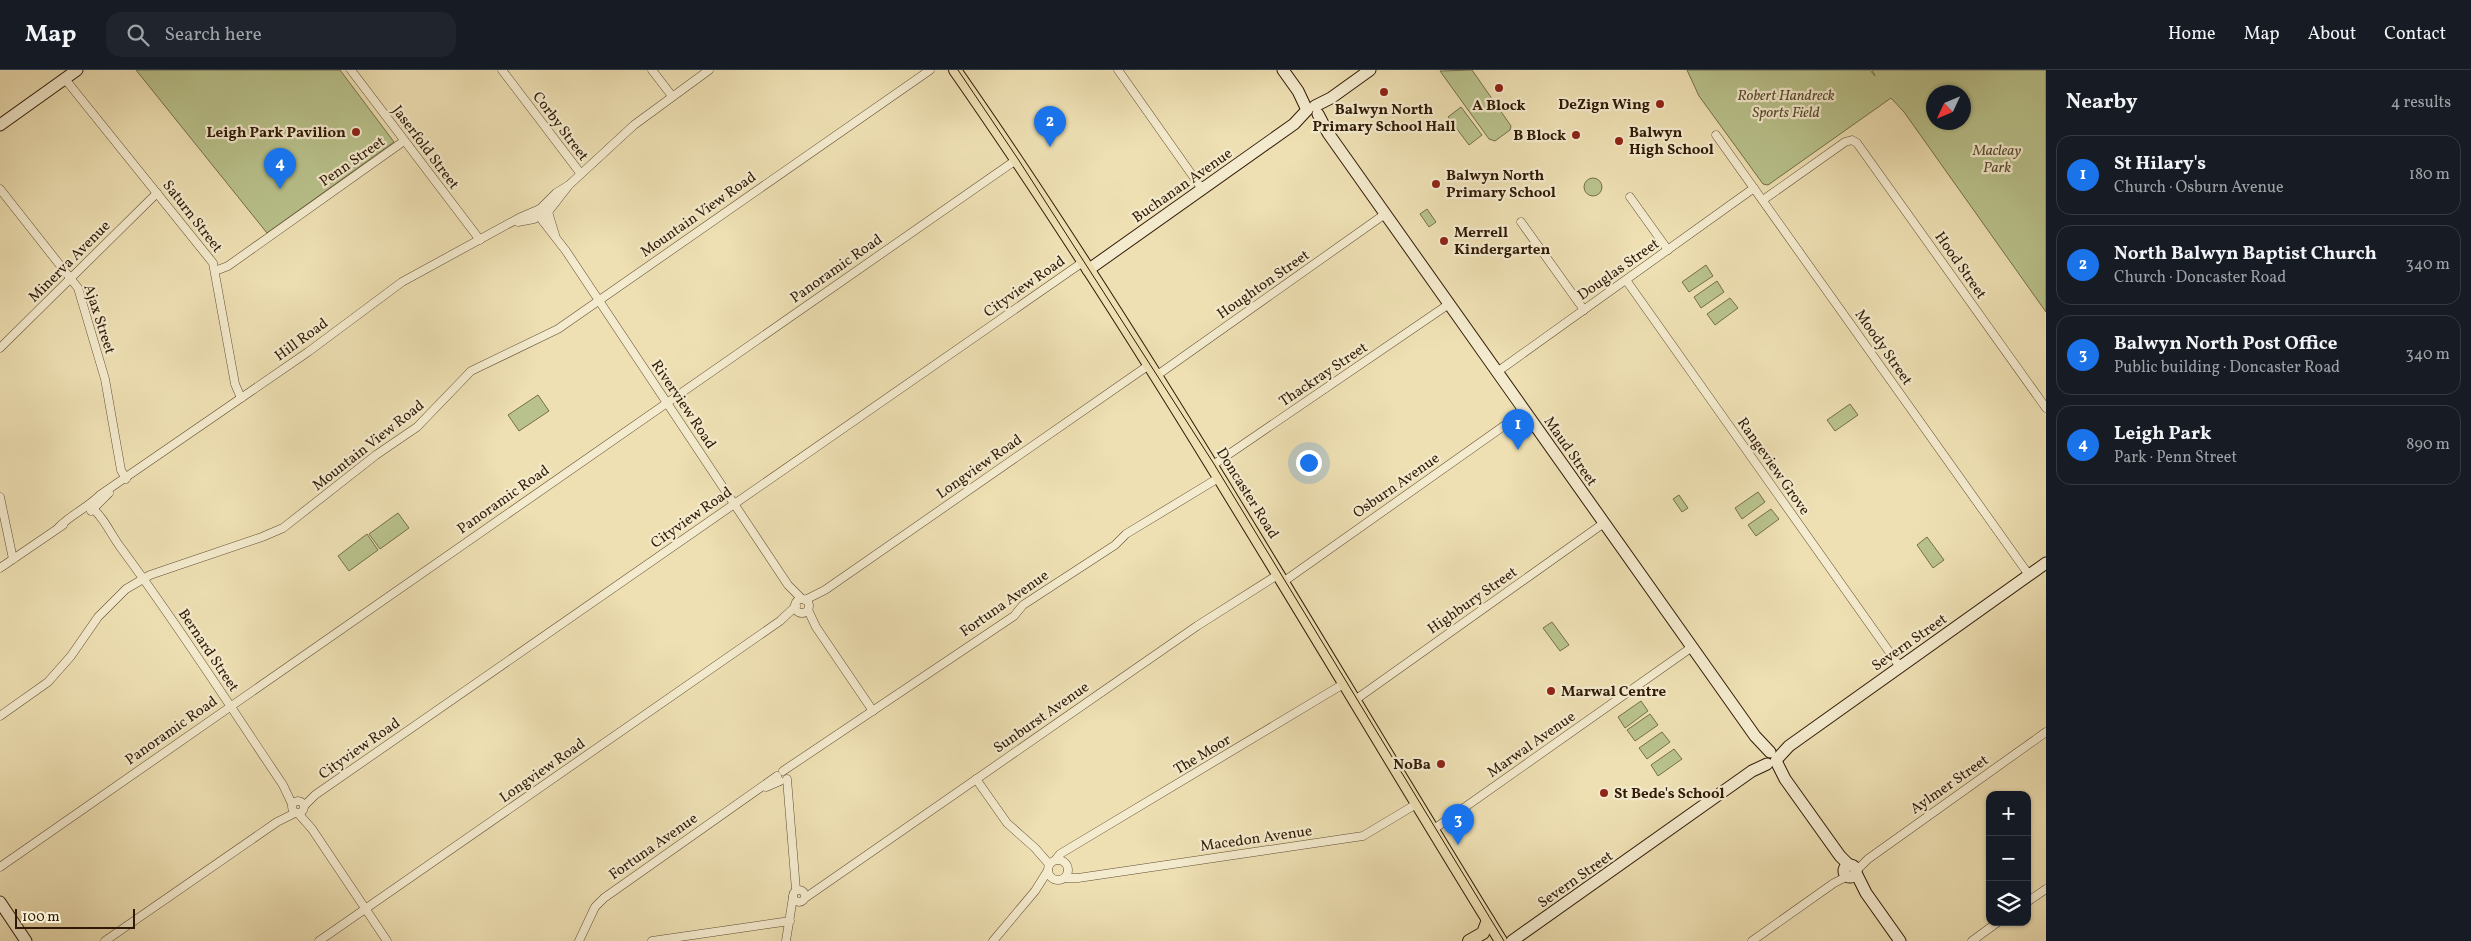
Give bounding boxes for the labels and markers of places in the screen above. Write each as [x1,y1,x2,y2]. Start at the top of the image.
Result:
marker: A Block [1493,82,1505,94]
marker: Balwyn North Primary School Hall [1378,86,1390,98]
place label: DeZign Wing [1558,95,1650,116]
place label: A Block [1472,96,1526,117]
marker: DeZign Wing [1654,98,1666,110]
place label: Balwyn North Primary School Hall [1312,100,1456,138]
pin: 2 [1034,106,1066,147]
place label: Leigh Park Pavilion [206,123,346,144]
place label: Balwyn High School [1629,123,1714,161]
marker: Leigh Park Pavilion [350,126,362,138]
place label: B Block [1513,126,1566,147]
marker: B Block [1570,129,1582,141]
marker: Balwyn High School [1613,135,1625,147]
pin: 4 [264,148,296,189]
place label: Balwyn North Primary School [1446,166,1556,204]
marker: Balwyn North Primary School [1430,178,1442,190]
place label: Merrell Kindergarten [1454,223,1551,261]
marker: Merrell Kindergarten [1438,235,1450,247]
pin: 1 [1502,409,1534,450]
place label: Marwal Centre [1561,682,1667,703]
marker: Marwal Centre [1545,685,1557,697]
place label: NoBa [1393,755,1431,776]
marker: NoBa [1435,758,1447,770]
place label: St Bede's School [1614,784,1725,805]
marker: St Bede's School [1598,787,1610,799]
pin: 3 [1442,804,1474,845]

